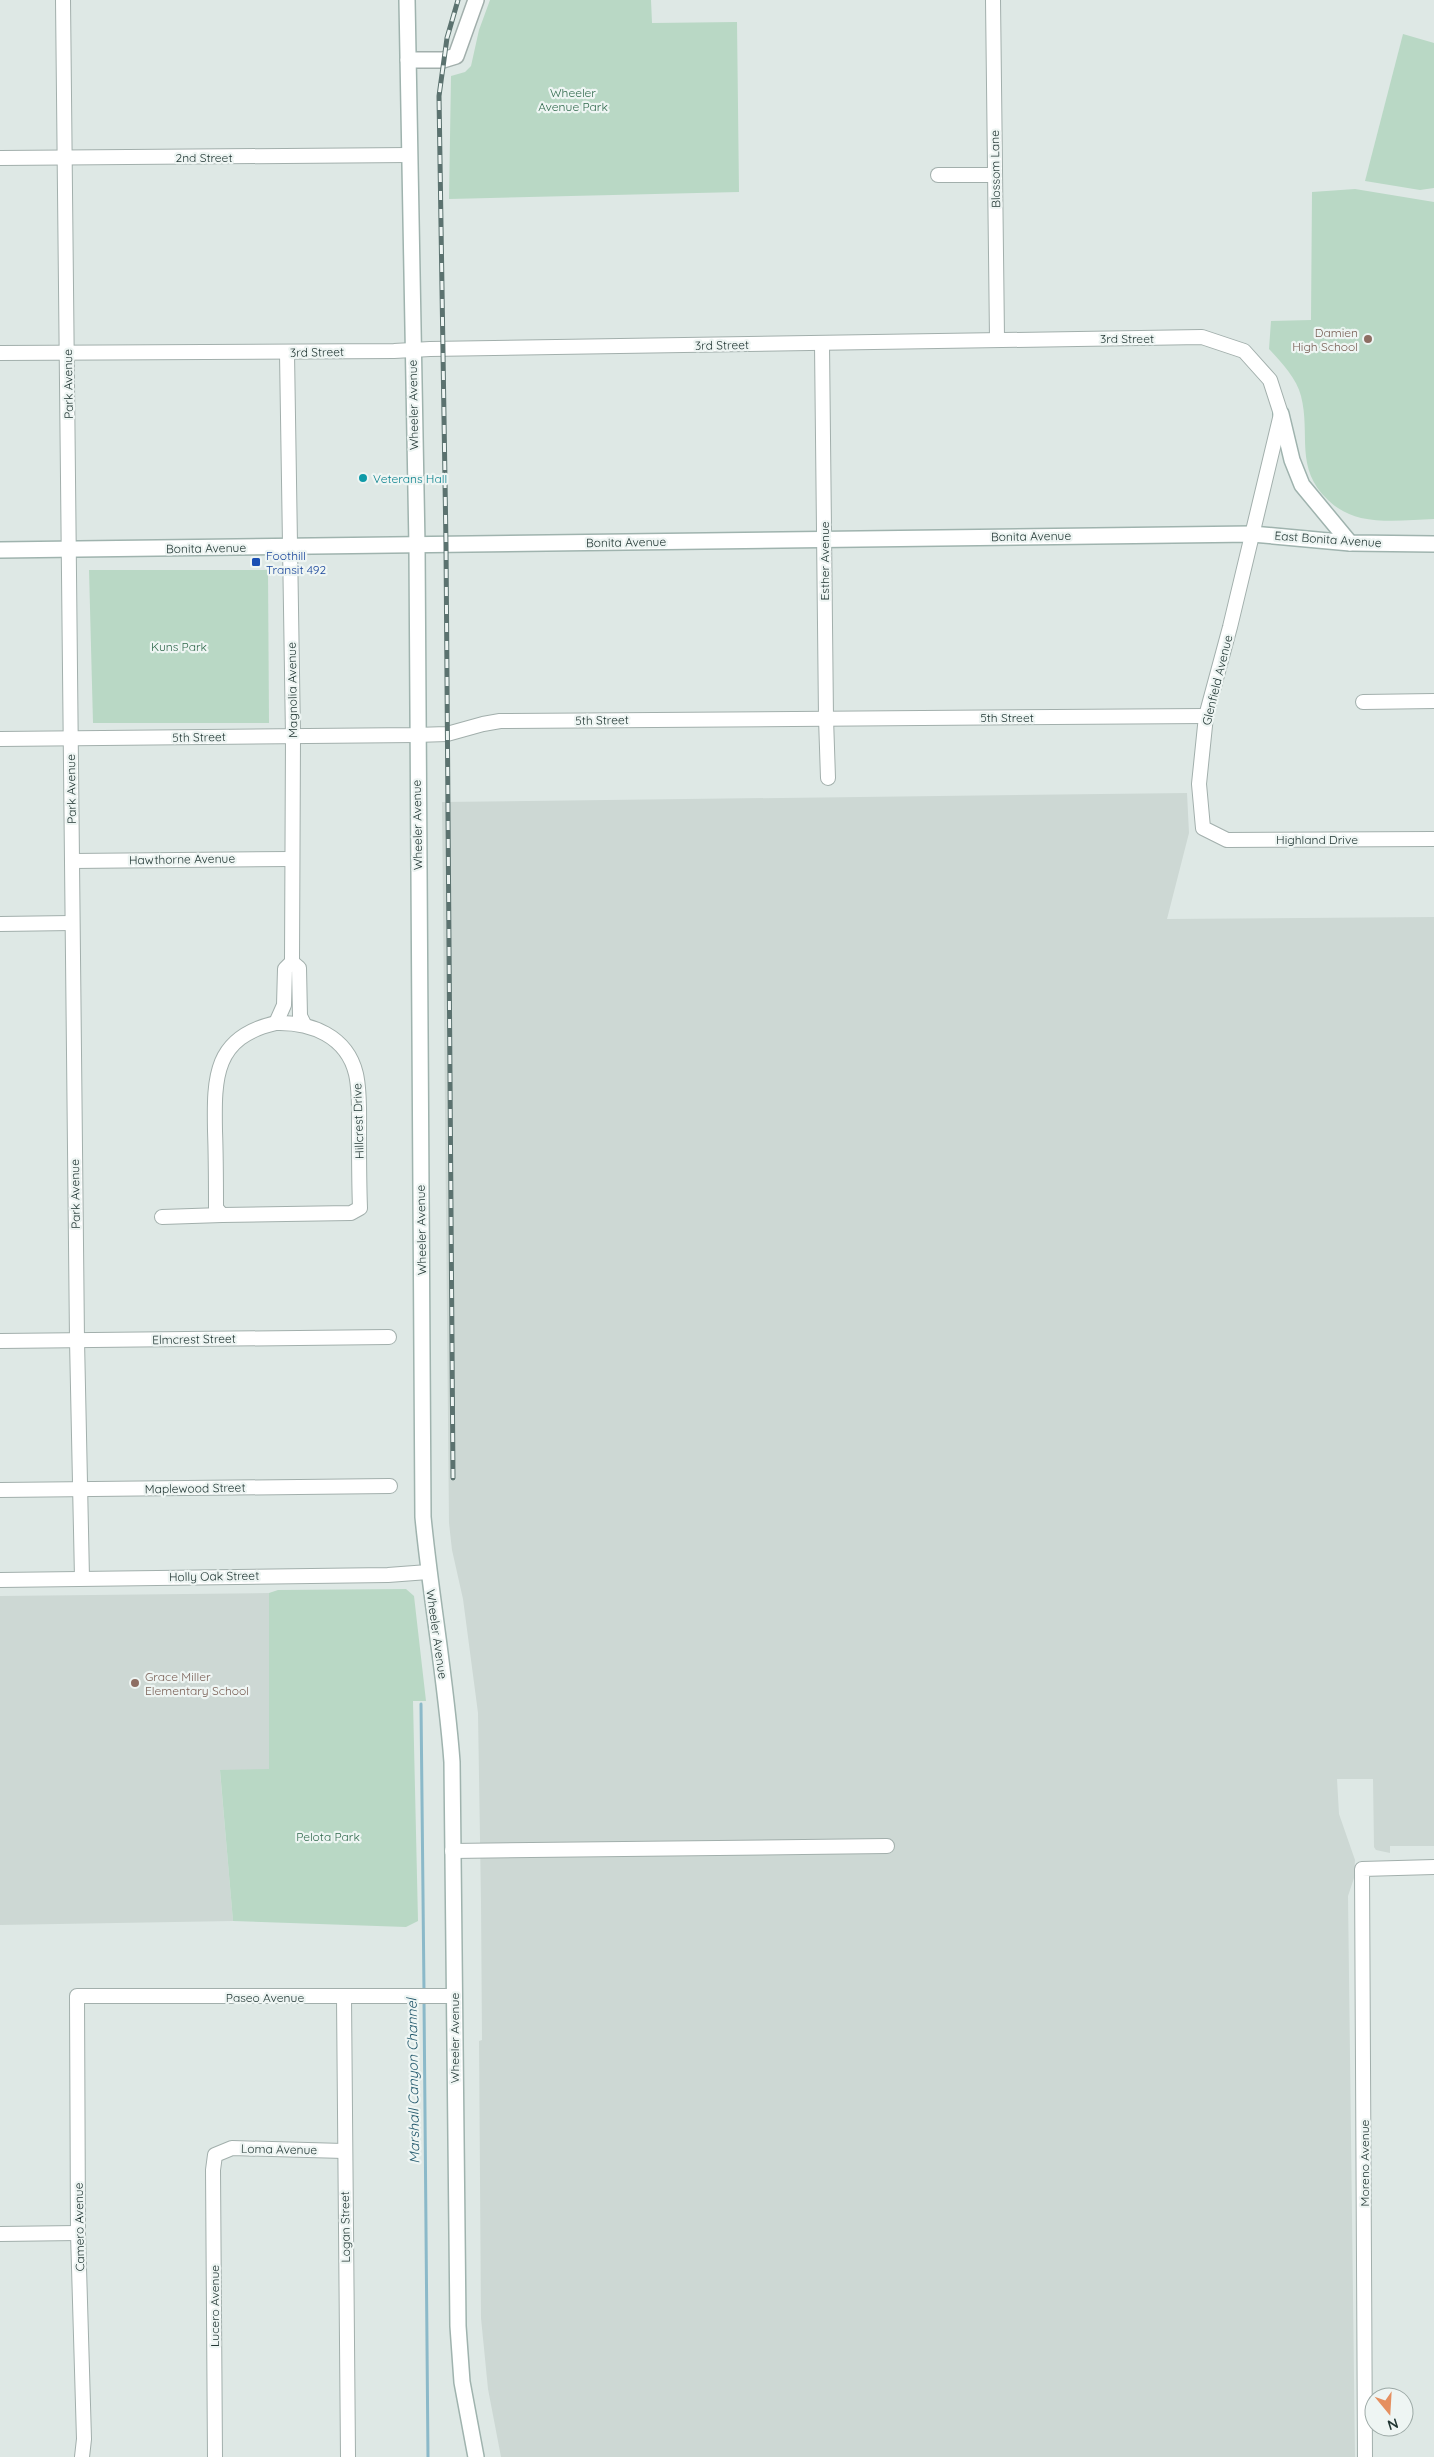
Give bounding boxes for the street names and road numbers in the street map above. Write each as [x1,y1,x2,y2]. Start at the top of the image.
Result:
street label: Blossom Lane [987,130,1003,208]
street label: 2nd Street [176,150,232,165]
street label: 3rd Street [1100,331,1154,346]
street label: 3rd Street [695,337,749,353]
street label: 3rd Street [290,344,344,360]
street label: Park Avenue [60,349,76,419]
street label: Wheeler Avenue [405,359,421,450]
street label: Esther Avenue [817,521,832,601]
street label: Bonita Avenue [991,528,1071,544]
street label: East Bonita Avenue [1274,528,1382,550]
street label: Bonita Avenue [586,534,666,550]
street label: Bonita Avenue [166,540,246,556]
street label: Glenfield Avenue [1199,633,1236,727]
street label: Magnolia Avenue [284,642,300,738]
street label: 5th Street [980,710,1034,725]
street label: 5th Street [575,712,629,728]
street label: 5th Street [172,729,226,745]
street label: Park Avenue [63,754,79,824]
street label: Wheeler Avenue [409,779,425,870]
street label: Highland Drive [1276,832,1358,847]
street label: Hawthorne Avenue [129,851,235,867]
street label: Hillcrest Drive [349,1083,367,1159]
street label: Park Avenue [67,1159,83,1229]
street label: Wheeler Avenue [413,1184,429,1275]
street label: Elmcrest Street [152,1331,236,1347]
street label: Maplewood Street [144,1480,246,1496]
street label: Holly Oak Street [169,1568,259,1584]
street label: Wheeler Avenue [423,1588,451,1680]
street label: Paseo Avenue [226,1990,304,2005]
street label: Wheeler Avenue [447,1993,462,2083]
street label: Moreno Avenue [1357,2119,1372,2206]
street label: Loma Avenue [241,2141,317,2157]
street label: Camero Avenue [71,2182,87,2272]
street label: Logan Street [337,2191,353,2263]
street label: Lucero Avenue [207,2265,222,2347]

